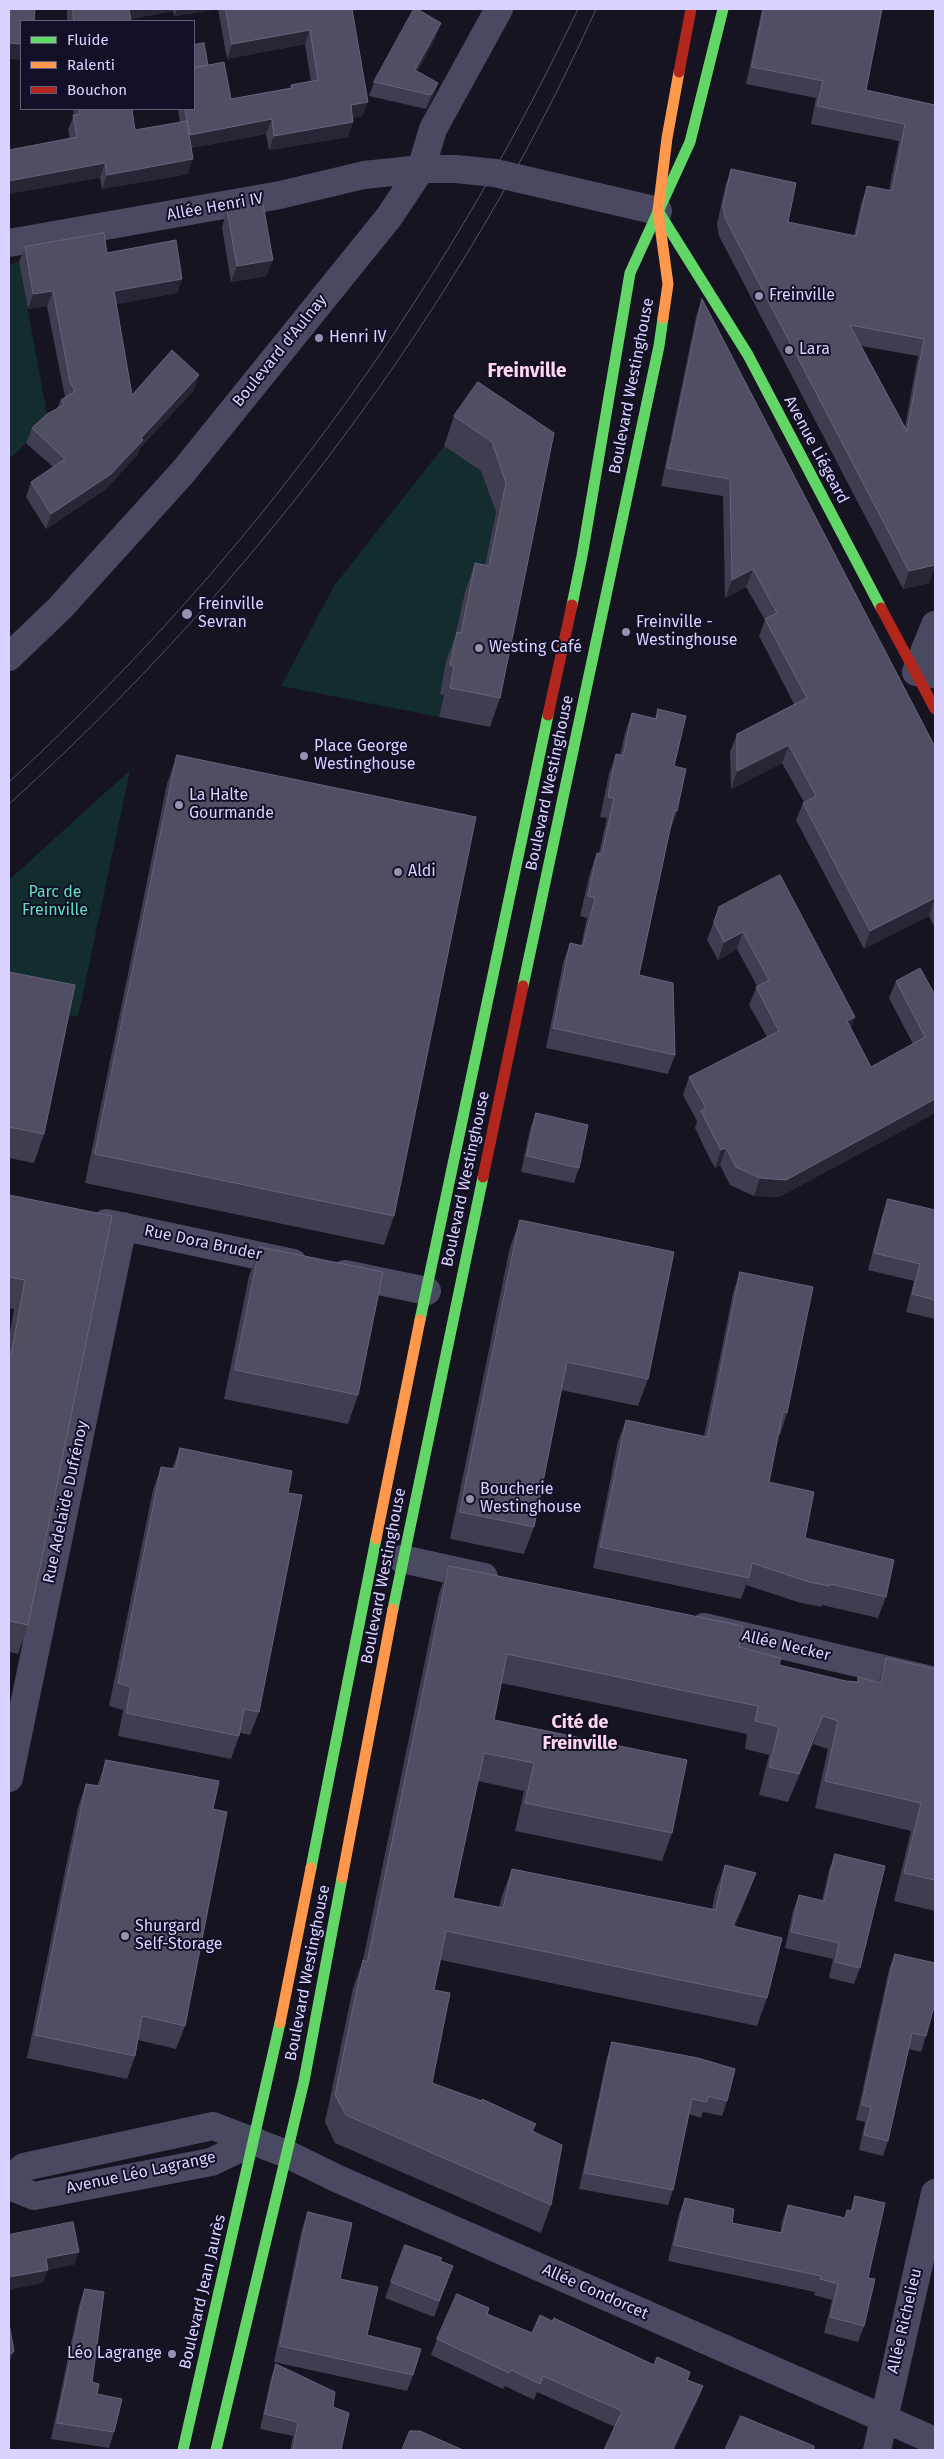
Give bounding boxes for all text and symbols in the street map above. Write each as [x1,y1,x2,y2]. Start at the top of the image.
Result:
legend [20,20,195,110]
text: Fluide [67,31,109,49]
text: Ralenti [67,56,115,74]
text: Bouchon [67,81,127,99]
street label: Allée Henri IV [165,189,265,225]
place label: Freinville [769,286,835,306]
marker: Freinville [753,290,765,302]
street label: Boulevard d'Aulnay [229,291,331,411]
street label: Boulevard Westinghouse [606,296,658,476]
place label: Henri IV [329,328,387,348]
marker: Henri IV [313,332,325,344]
place label: Lara [799,340,830,360]
marker: Lara [783,344,795,356]
district label: Freinville [487,361,567,383]
street label: Avenue Liégeard [780,393,852,507]
place label: Freinville Sevran [198,595,264,633]
marker: Freinville Sevran [180,607,194,621]
place label: Freinville - Westinghouse [636,613,737,651]
marker: Freinville - Westinghouse [620,626,632,638]
place label: Westing Café [489,638,582,658]
marker: Westing Café [473,642,485,654]
street label: Boulevard Westinghouse [522,693,578,873]
place label: Place George Westinghouse [314,737,415,775]
marker: Place George Westinghouse [298,750,310,762]
place label: La Halte Gourmande [189,786,274,824]
marker: La Halte Gourmande [173,799,185,811]
place label: Aldi [408,862,436,882]
marker: Aldi [392,866,404,878]
park label: Parc de Freinville [22,883,88,921]
street label: Boulevard Westinghouse [438,1089,494,1269]
street label: Rue Dora Bruder [142,1221,264,1265]
street label: Rue Adelaïde Dufrénoy [39,1419,93,1585]
place label: Boucherie Westinghouse [480,1480,581,1518]
street label: Boulevard Westinghouse [358,1486,410,1666]
marker: Boucherie Westinghouse [464,1493,476,1505]
street label: Allée Necker [740,1626,832,1666]
district label: Cité de Freinville [543,1712,617,1755]
street label: Boulevard Westinghouse [282,1883,334,2063]
place label: Shurgard Self-Storage [135,1917,223,1955]
marker: Shurgard Self-Storage [119,1930,131,1942]
street label: Avenue Léo Lagrange [64,2148,218,2198]
street label: Boulevard Jean Jaurès [176,2213,230,2371]
street label: Allée Condorcet [539,2260,651,2324]
street label: Allée Richelieu [884,2267,926,2375]
place label: Léo Lagrange [67,2344,162,2364]
marker: Léo Lagrange [166,2348,178,2360]

